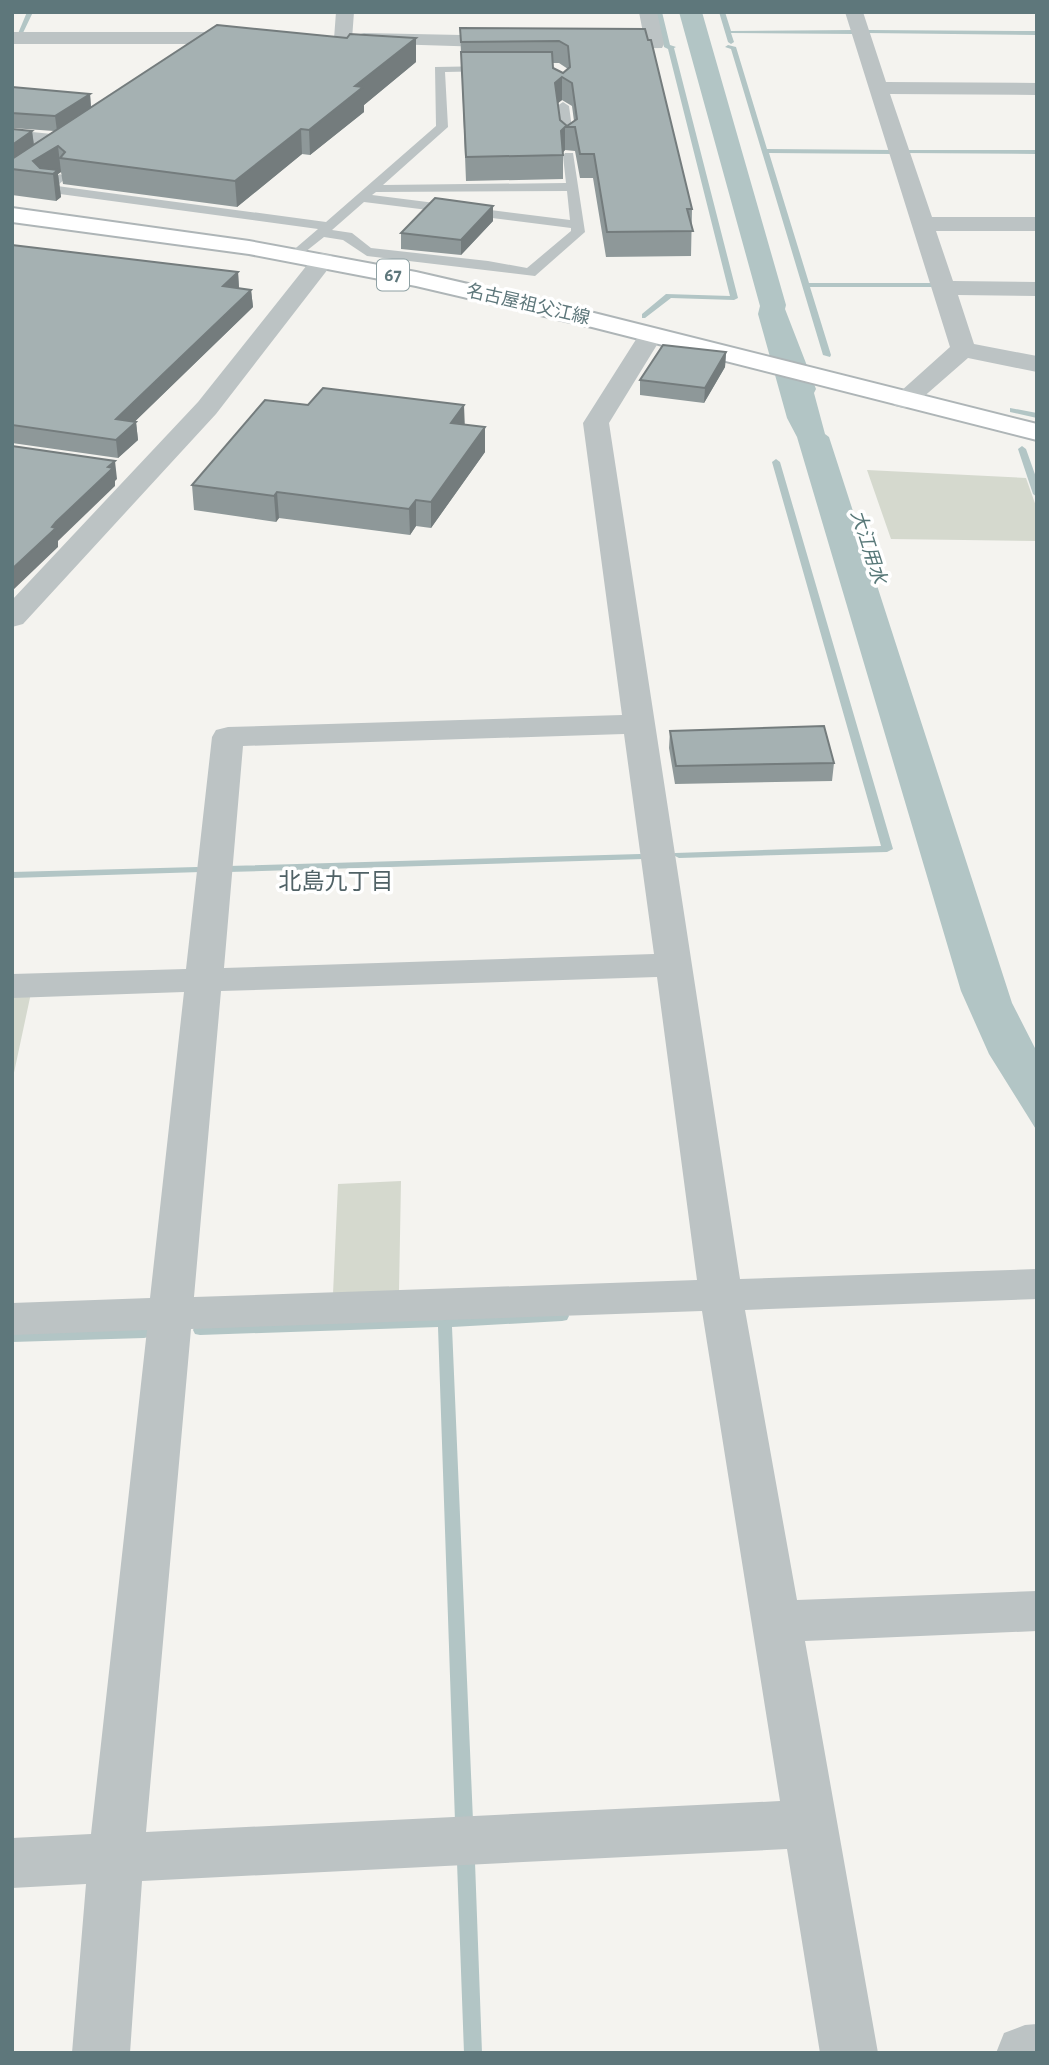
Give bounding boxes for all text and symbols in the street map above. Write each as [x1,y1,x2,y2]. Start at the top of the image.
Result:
road number: 67 [377,260,409,290]
street label: 名古屋祖父江線 [465,280,592,328]
water label: 大江用水 [847,508,890,588]
district label: 北島九丁目 [279,869,394,894]

